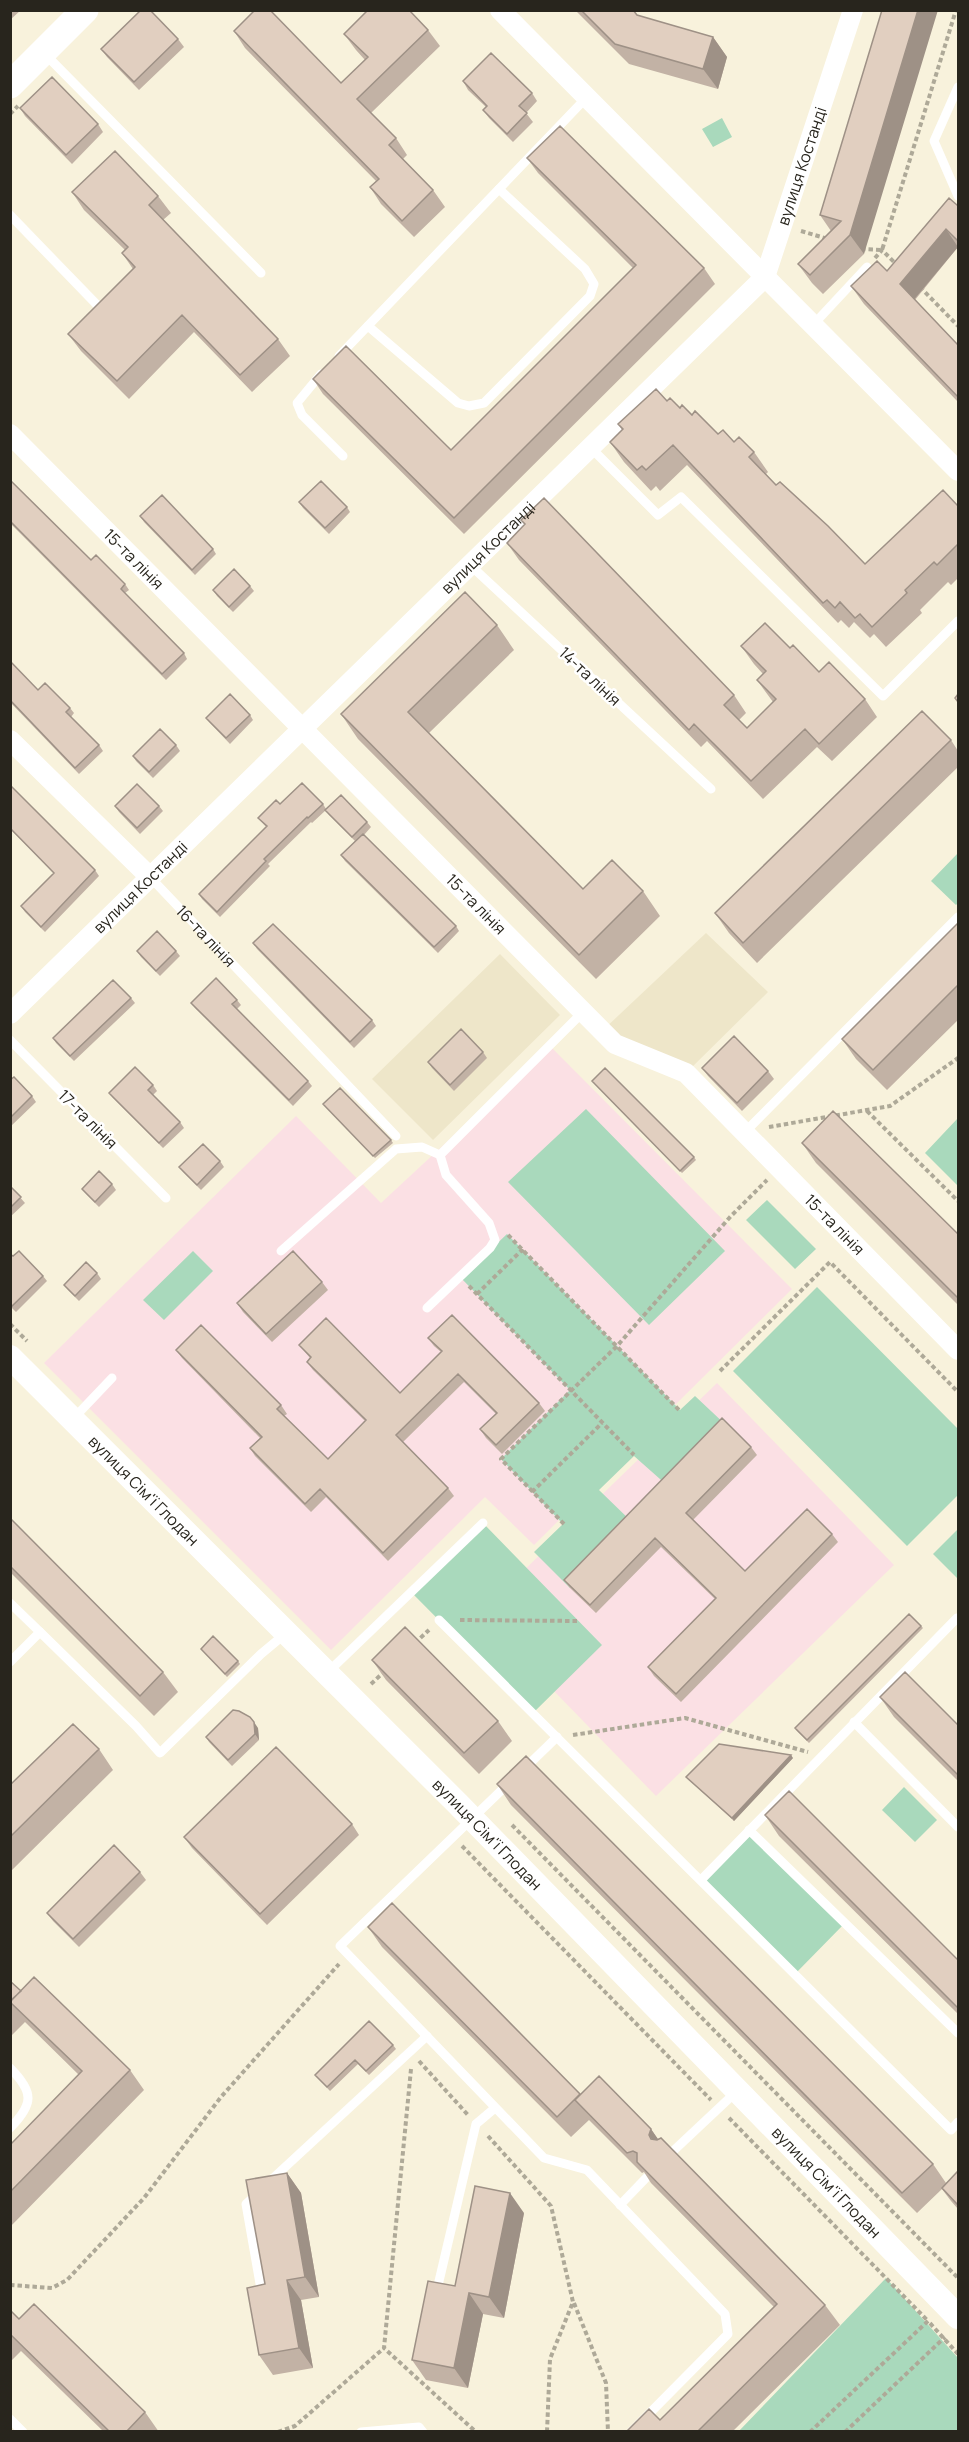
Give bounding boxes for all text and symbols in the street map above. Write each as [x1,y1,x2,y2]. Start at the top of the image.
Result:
street label: вулиця Костанді [772,104,831,228]
street label: вулиця Костанді [436,496,540,598]
street label: 15-та лінія [99,524,169,594]
street label: 14-та лінія [554,642,626,710]
street label: вулиця Костанді [88,836,192,938]
street label: 15-та лінія [441,869,511,939]
street label: 16-та лінія [171,900,241,972]
street label: 17-та лінія [53,1084,123,1154]
street label: 15-та лінія [800,1189,870,1260]
street label: вулиця Сім'ї Глодан [84,1430,204,1551]
street label: вулиця Сім'ї Глодан [428,1774,547,1895]
street label: вулиця Сім'ї Глодан [767,2122,886,2243]

